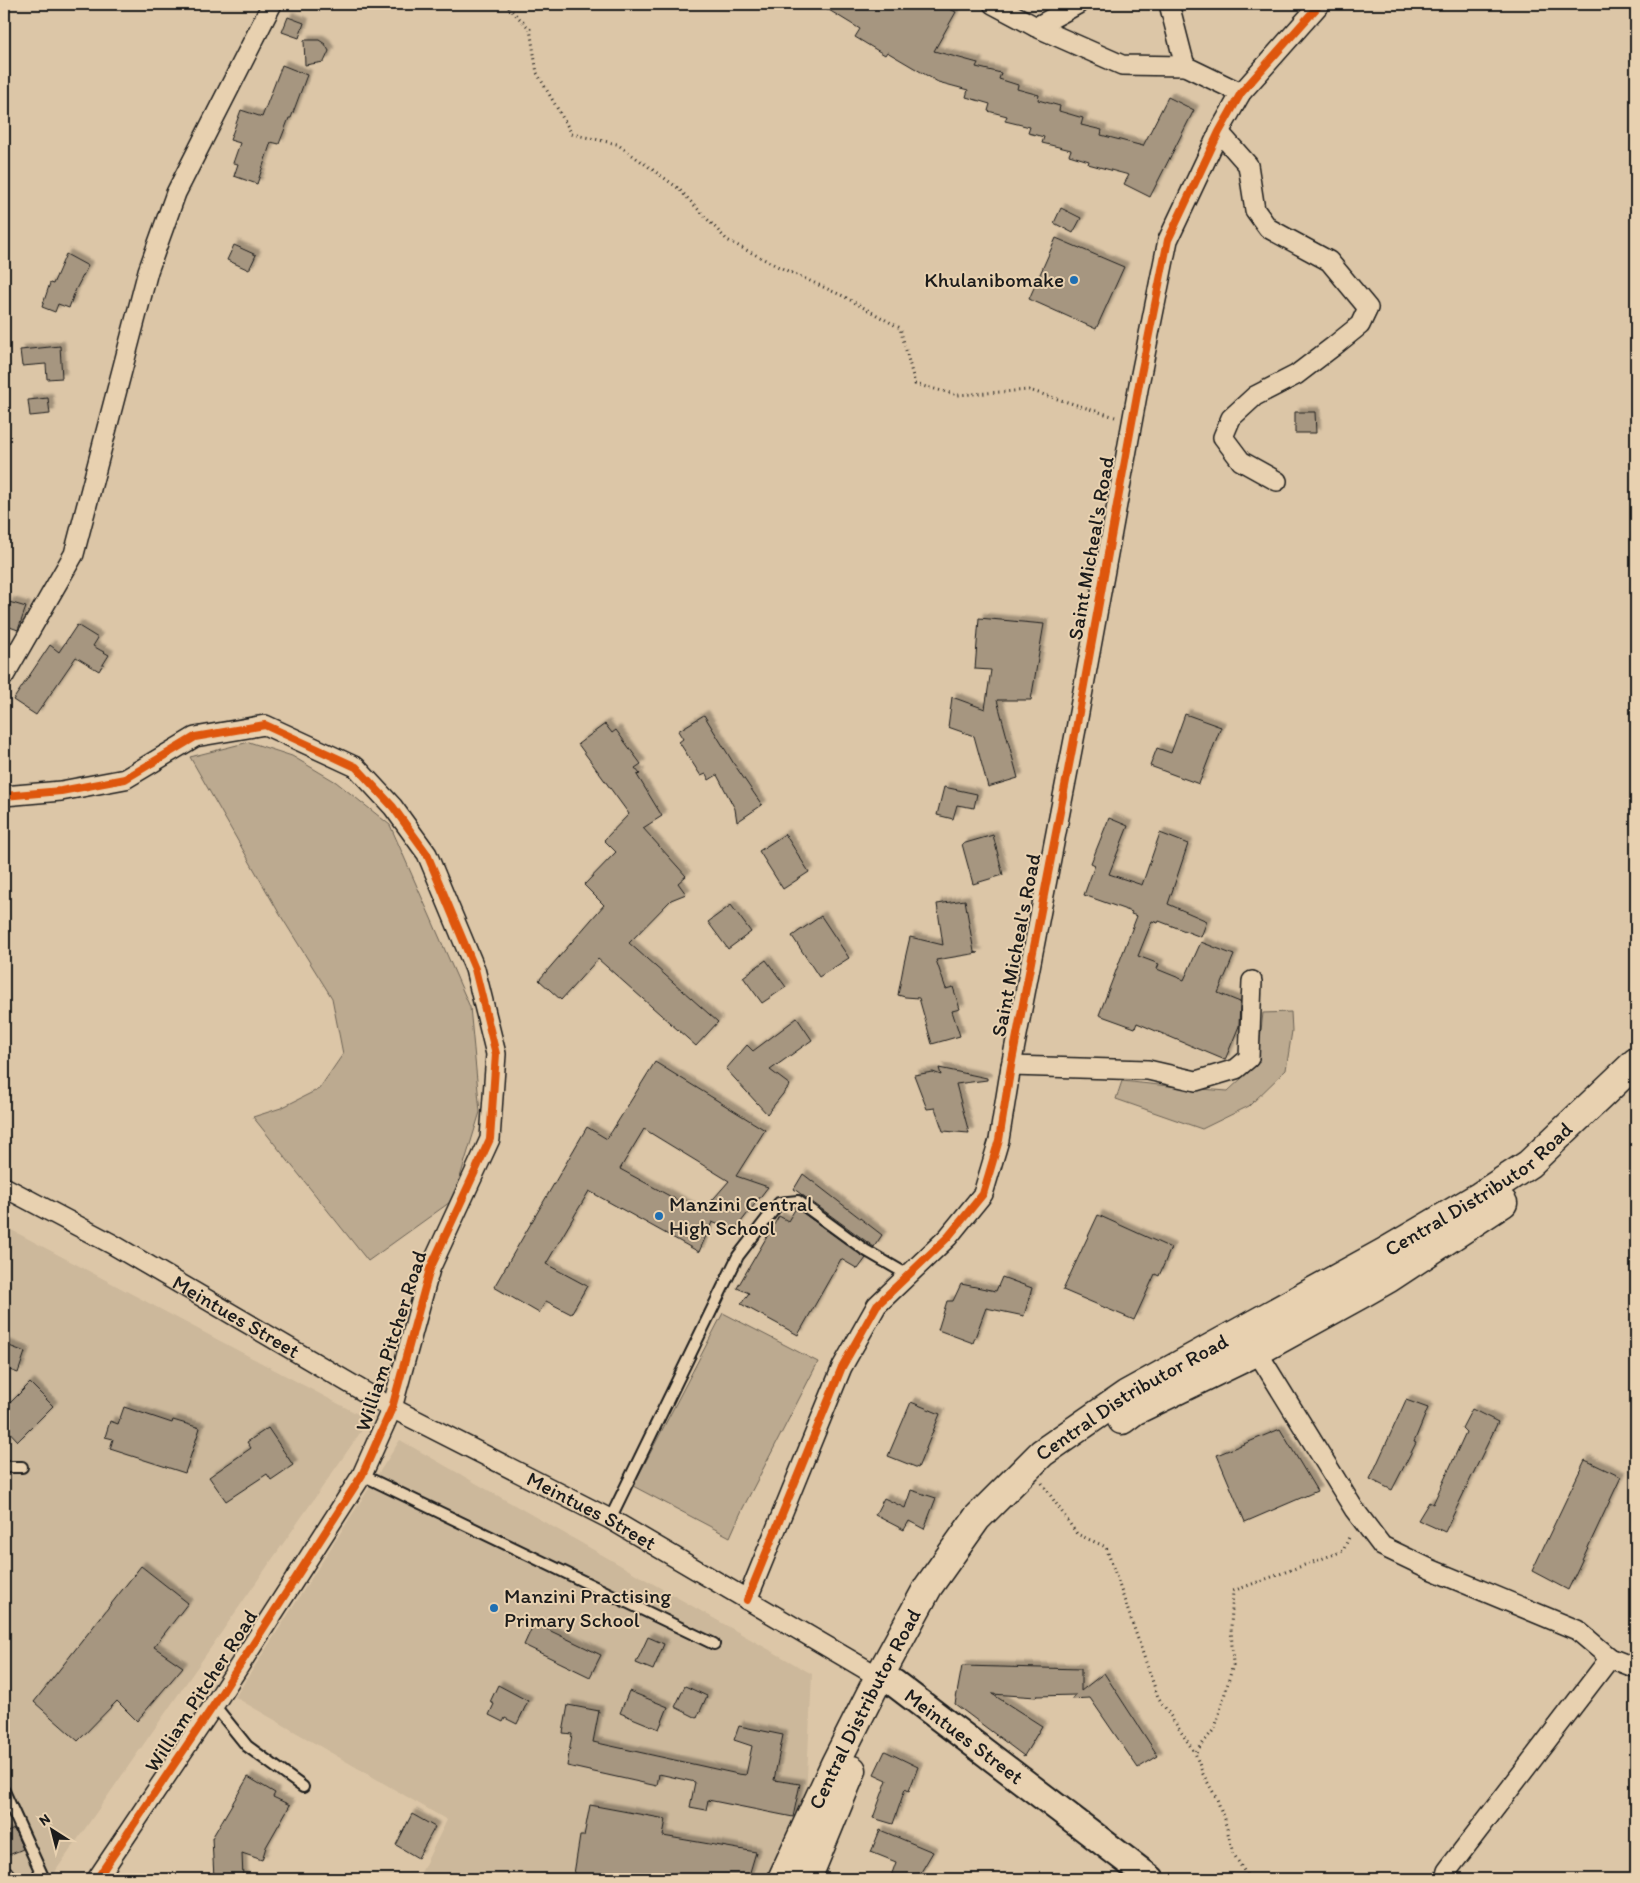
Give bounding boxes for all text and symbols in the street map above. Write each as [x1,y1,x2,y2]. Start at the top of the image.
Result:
place label: Khulanibomake [924,267,1064,292]
marker: Khulanibomake [1068,274,1080,286]
street label: Saint Micheal's Road [1062,454,1119,642]
street label: Saint Micheal's Road [985,851,1046,1039]
street label: Central Distributor Road [1380,1117,1577,1261]
place label: Manzini Central High School [669,1191,813,1240]
marker: Manzini Central High School [653,1210,665,1222]
street label: William Pitcher Road [350,1247,432,1434]
street label: Meintues Street [168,1269,305,1363]
street label: Central Distributor Road [1030,1328,1232,1466]
street label: Meintues Street [523,1466,661,1555]
place label: Manzini Practising Primary School [504,1583,671,1632]
marker: Manzini Practising Primary School [488,1602,500,1614]
street label: Central Distributor Road [803,1604,926,1813]
street label: William Pitcher Road [139,1605,262,1777]
street label: Meintues Street [900,1683,1029,1789]
north arrow [28,1806,78,1856]
text: N [36,1810,53,1830]

